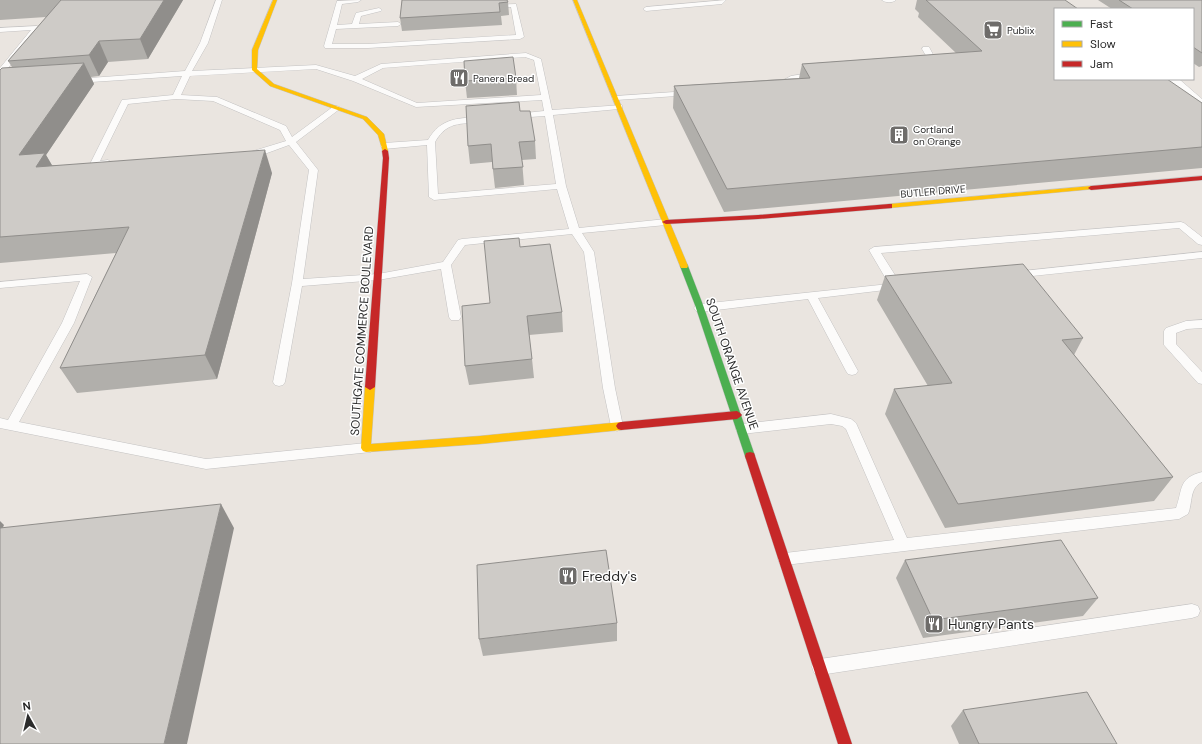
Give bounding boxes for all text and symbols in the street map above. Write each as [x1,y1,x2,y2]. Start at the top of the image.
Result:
legend [1054,8,1194,80]
text: Fast [1090,16,1113,32]
supermarket icon: Publix [982,19,1004,41]
place label: Publix [1007,24,1034,37]
text: Slow [1090,36,1116,52]
text: Jam [1090,56,1113,72]
restaurant icon: Panera Bread [448,67,470,89]
place label: Panera Bread [473,72,534,85]
place label: Cortland on Orange [913,123,961,148]
building icon: Cortland on Orange [888,124,910,146]
street label: BUTLER DRIVE [900,182,966,201]
street label: SOUTHGATE COMMERCE BOULEVARD [347,226,377,436]
street label: SOUTH ORANGE AVENUE [702,296,762,432]
restaurant icon: Freddy's [557,565,579,587]
place label: Freddy's [582,567,637,585]
restaurant icon: Hungry Pants [923,613,945,635]
place label: Hungry Pants [948,615,1034,633]
north arrow [8,696,48,736]
text: N [22,699,32,714]

